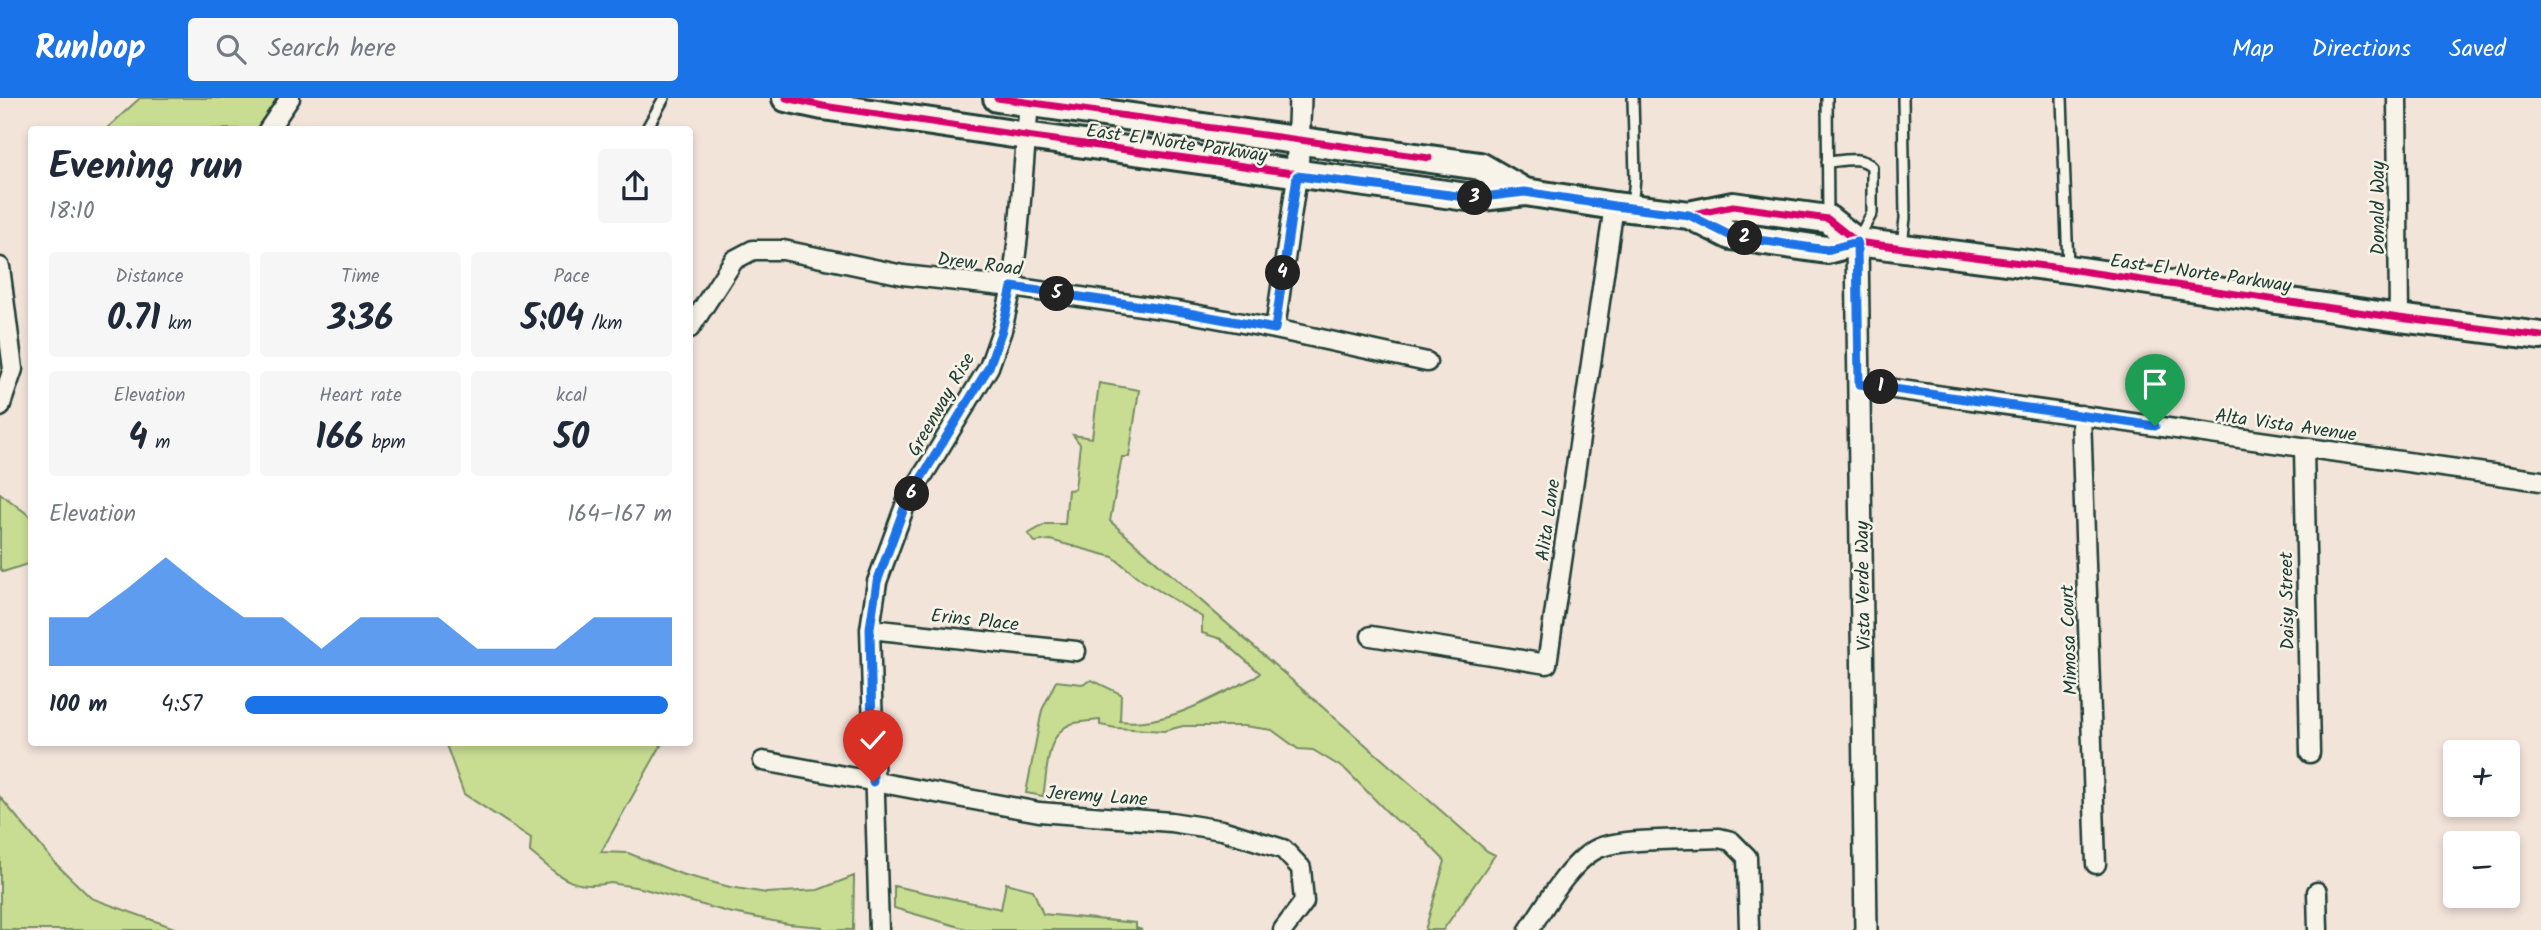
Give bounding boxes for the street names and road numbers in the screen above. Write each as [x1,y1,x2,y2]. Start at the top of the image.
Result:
street label: East El Norte Parkway [1084,116,1270,172]
street label: Donald Way [2364,160,2394,255]
street label: Drew Road [935,245,1025,285]
street label: East El Norte Parkway [2108,246,2294,302]
street label: Greenway Rise [900,347,984,463]
street label: Alta Vista Avenue [2213,401,2359,451]
street label: Alita Lane [1528,477,1570,563]
street label: Vista Verde Way [1848,520,1880,651]
street label: Daisy Street [2272,551,2304,650]
street label: Mimosa Court [2053,583,2087,696]
street label: Erins Place [929,601,1021,641]
street label: Jeremy Lane [1045,778,1149,816]

